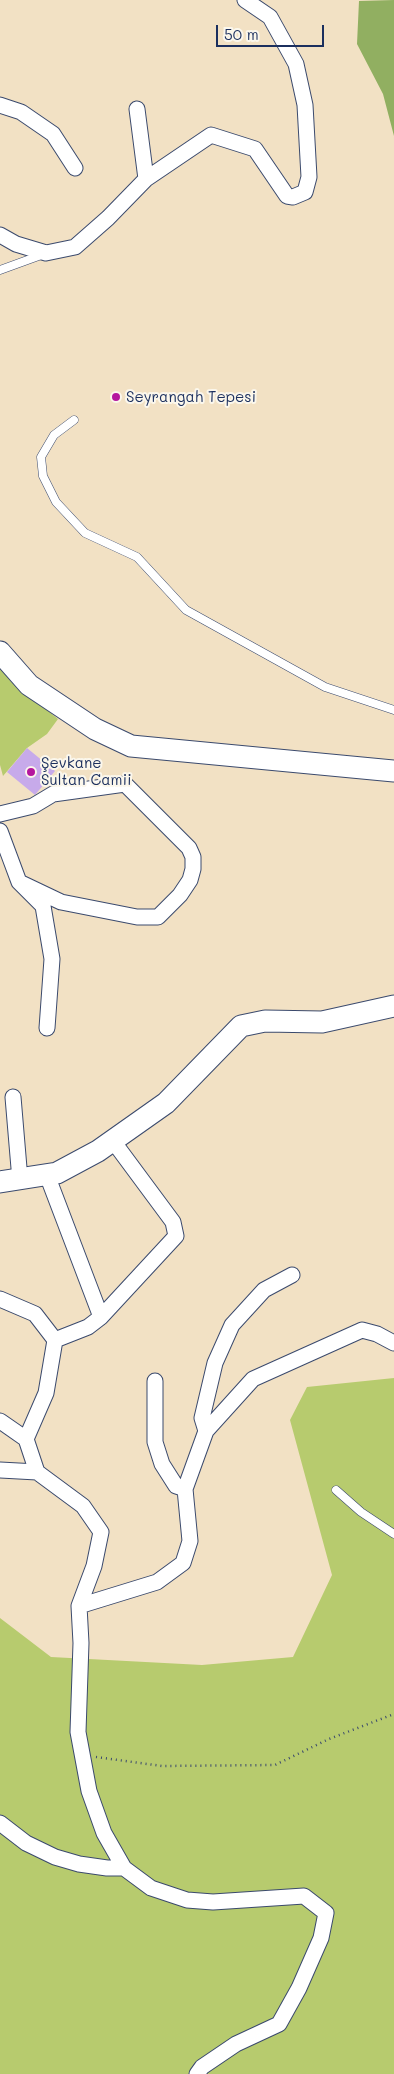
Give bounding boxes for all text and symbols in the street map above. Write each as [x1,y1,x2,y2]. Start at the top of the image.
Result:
scale bar [219,15,326,47]
text: 50 m [224,24,259,44]
place label: Seyrangah Tepesi [126,388,256,406]
marker: Seyrangah Tepesi [110,391,122,403]
place label: Şevkane Sultan Camii [41,754,132,789]
marker: Şevkane Sultan Camii [25,766,37,778]

